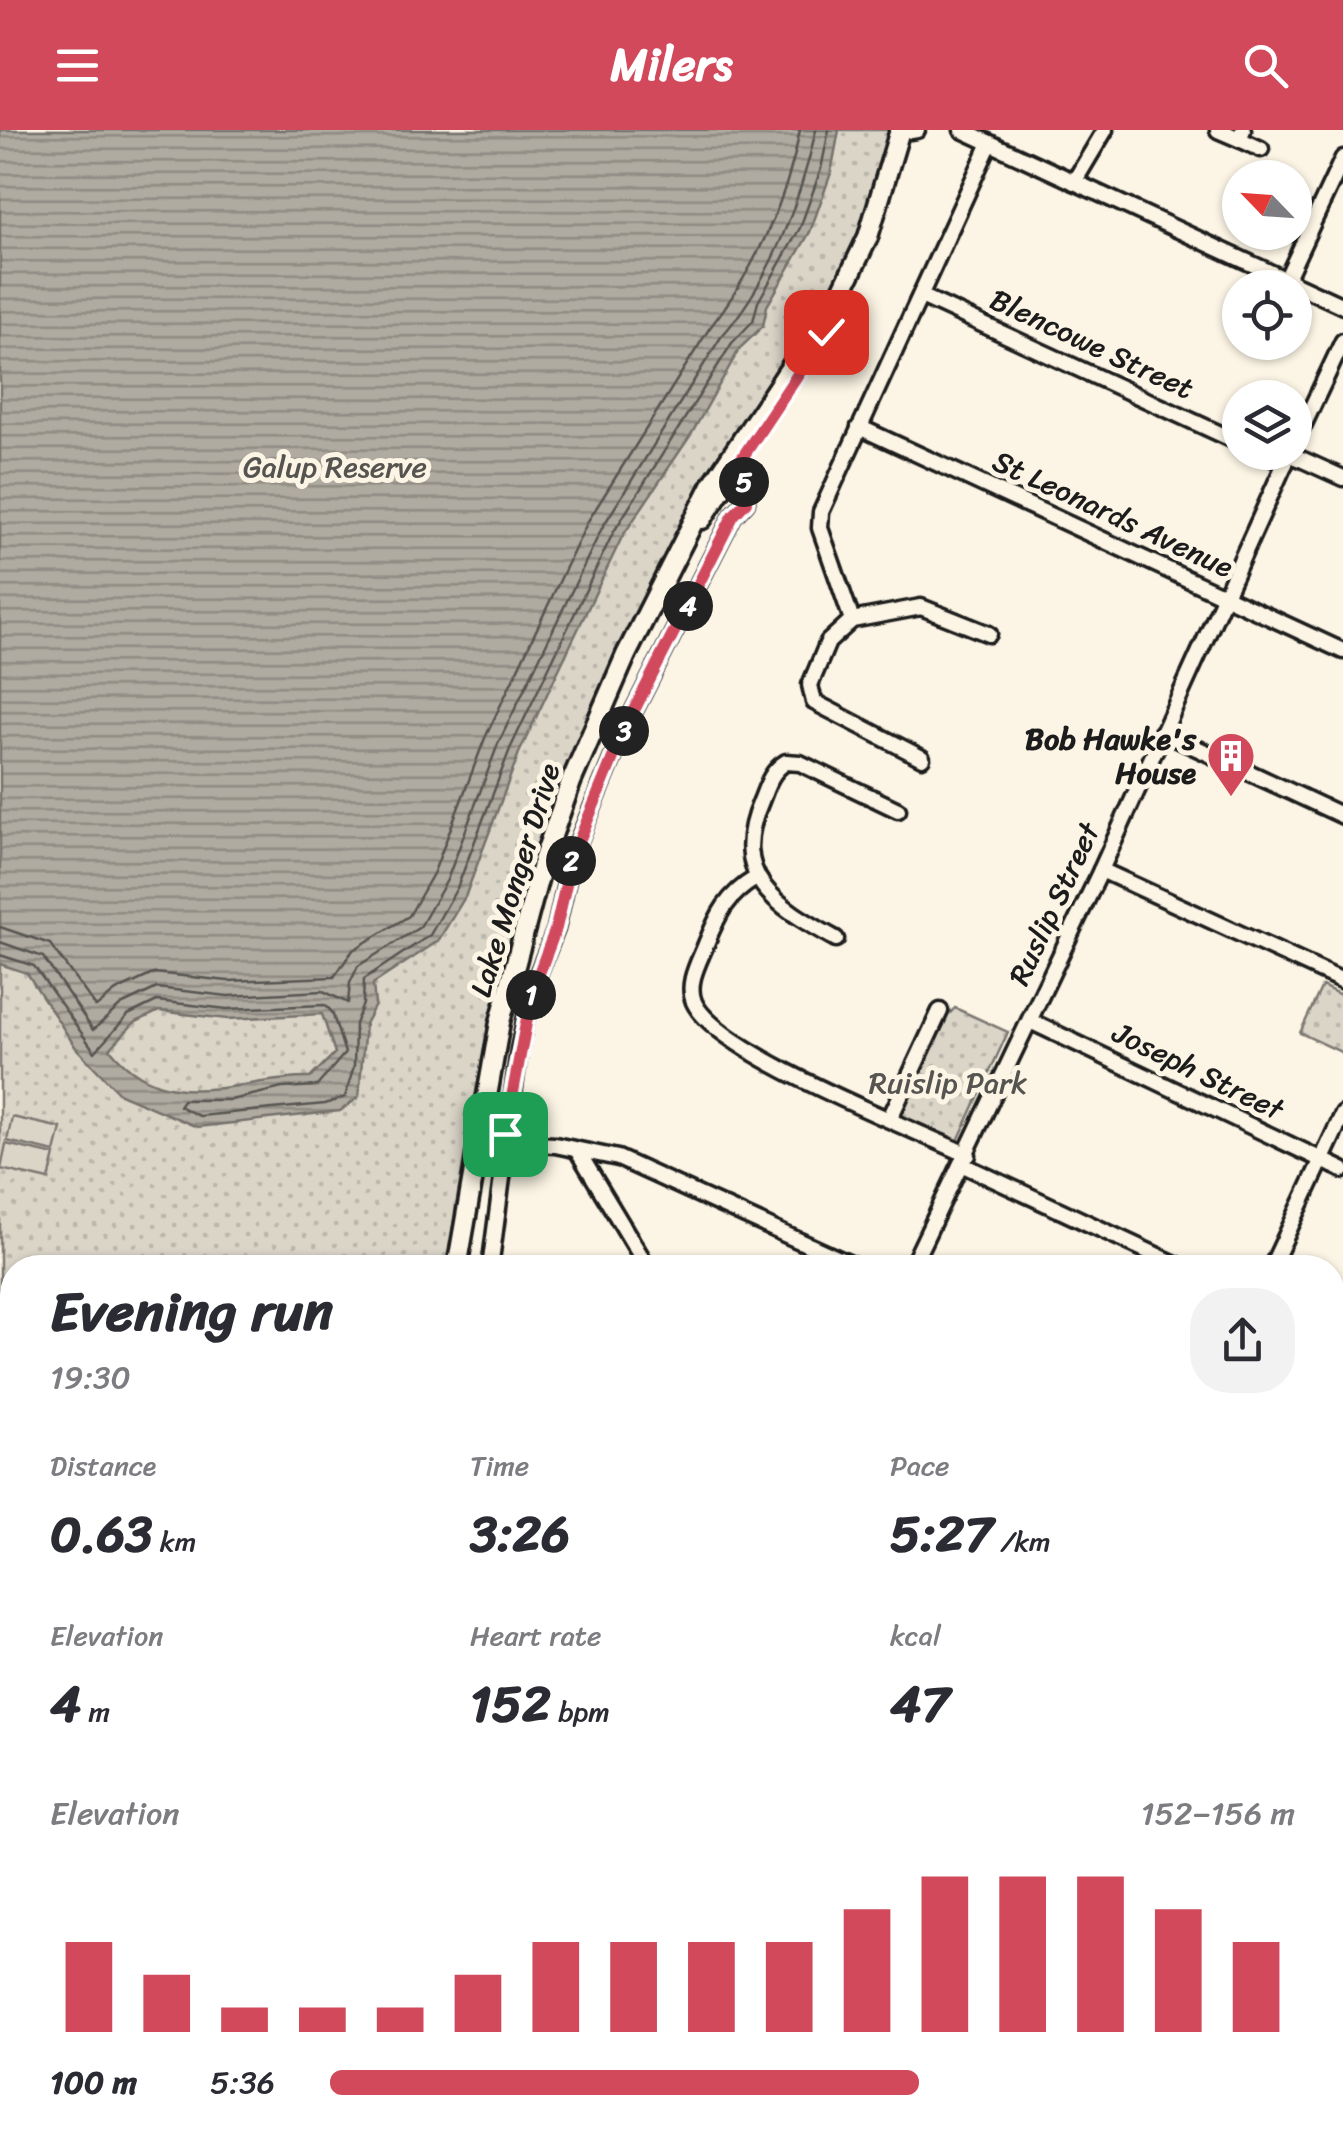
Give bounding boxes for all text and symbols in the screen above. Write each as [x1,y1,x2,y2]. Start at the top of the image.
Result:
text: Milers [611,25,733,105]
icon: menu [50,38,105,93]
icon: search [1238,38,1293,93]
north arrow [1222,160,1312,250]
map controls [1222,160,1312,470]
button: locate [1222,270,1312,360]
street label: Blencowe Street [981,273,1203,415]
pin [784,290,869,375]
icon: check [799,305,854,360]
button: layers [1222,380,1312,470]
street label: St Leonards Avenue [983,434,1243,594]
park label: Galup Reserve [243,440,427,494]
pin: 5 [719,457,769,507]
text: 5 [735,457,753,506]
pin: 4 [663,581,713,631]
text: 4 [679,581,697,630]
pin: 3 [599,706,649,756]
text: 3 [616,706,632,755]
place label: Bob Hawke's House [1025,712,1197,800]
building icon: Bob Hawke's House [1205,730,1257,798]
street label: Lake Monger Drive [454,756,576,1004]
street label: Ruslip Street [993,812,1116,995]
pin: 2 [546,836,596,886]
text: 2 [563,836,579,885]
pin: 1 [506,970,556,1020]
text: 1 [525,970,537,1019]
street label: Joseph Street [1102,1006,1295,1137]
park label: Ruislip Park [869,1056,1027,1110]
pin [463,1092,548,1177]
icon: arrive [478,1107,533,1162]
text: Evening run [50,1263,333,1360]
button: share [1190,1288,1295,1393]
text: 19:30 [50,1349,131,1406]
text: Distance [50,1441,156,1490]
text: Time [470,1441,529,1490]
text: Pace [890,1441,949,1490]
text: 0.63 [50,1490,153,1579]
text: 3:26 [470,1490,570,1579]
text: 5:27 [890,1490,993,1579]
text: km [153,1517,196,1566]
text: /km [993,1517,1051,1566]
text: Elevation [50,1611,163,1660]
text: Heart rate [470,1611,601,1660]
text: kcal [890,1611,941,1660]
text: 4 [50,1660,81,1749]
text: 152 [470,1660,551,1749]
text: 47 [890,1660,950,1749]
text: m [81,1687,110,1736]
text: bpm [551,1687,610,1736]
text: Elevation [50,1785,180,1842]
text: 152–156 m [1141,1785,1295,1842]
text: 100 m [50,2054,137,2111]
text: 5:36 [210,2054,275,2111]

